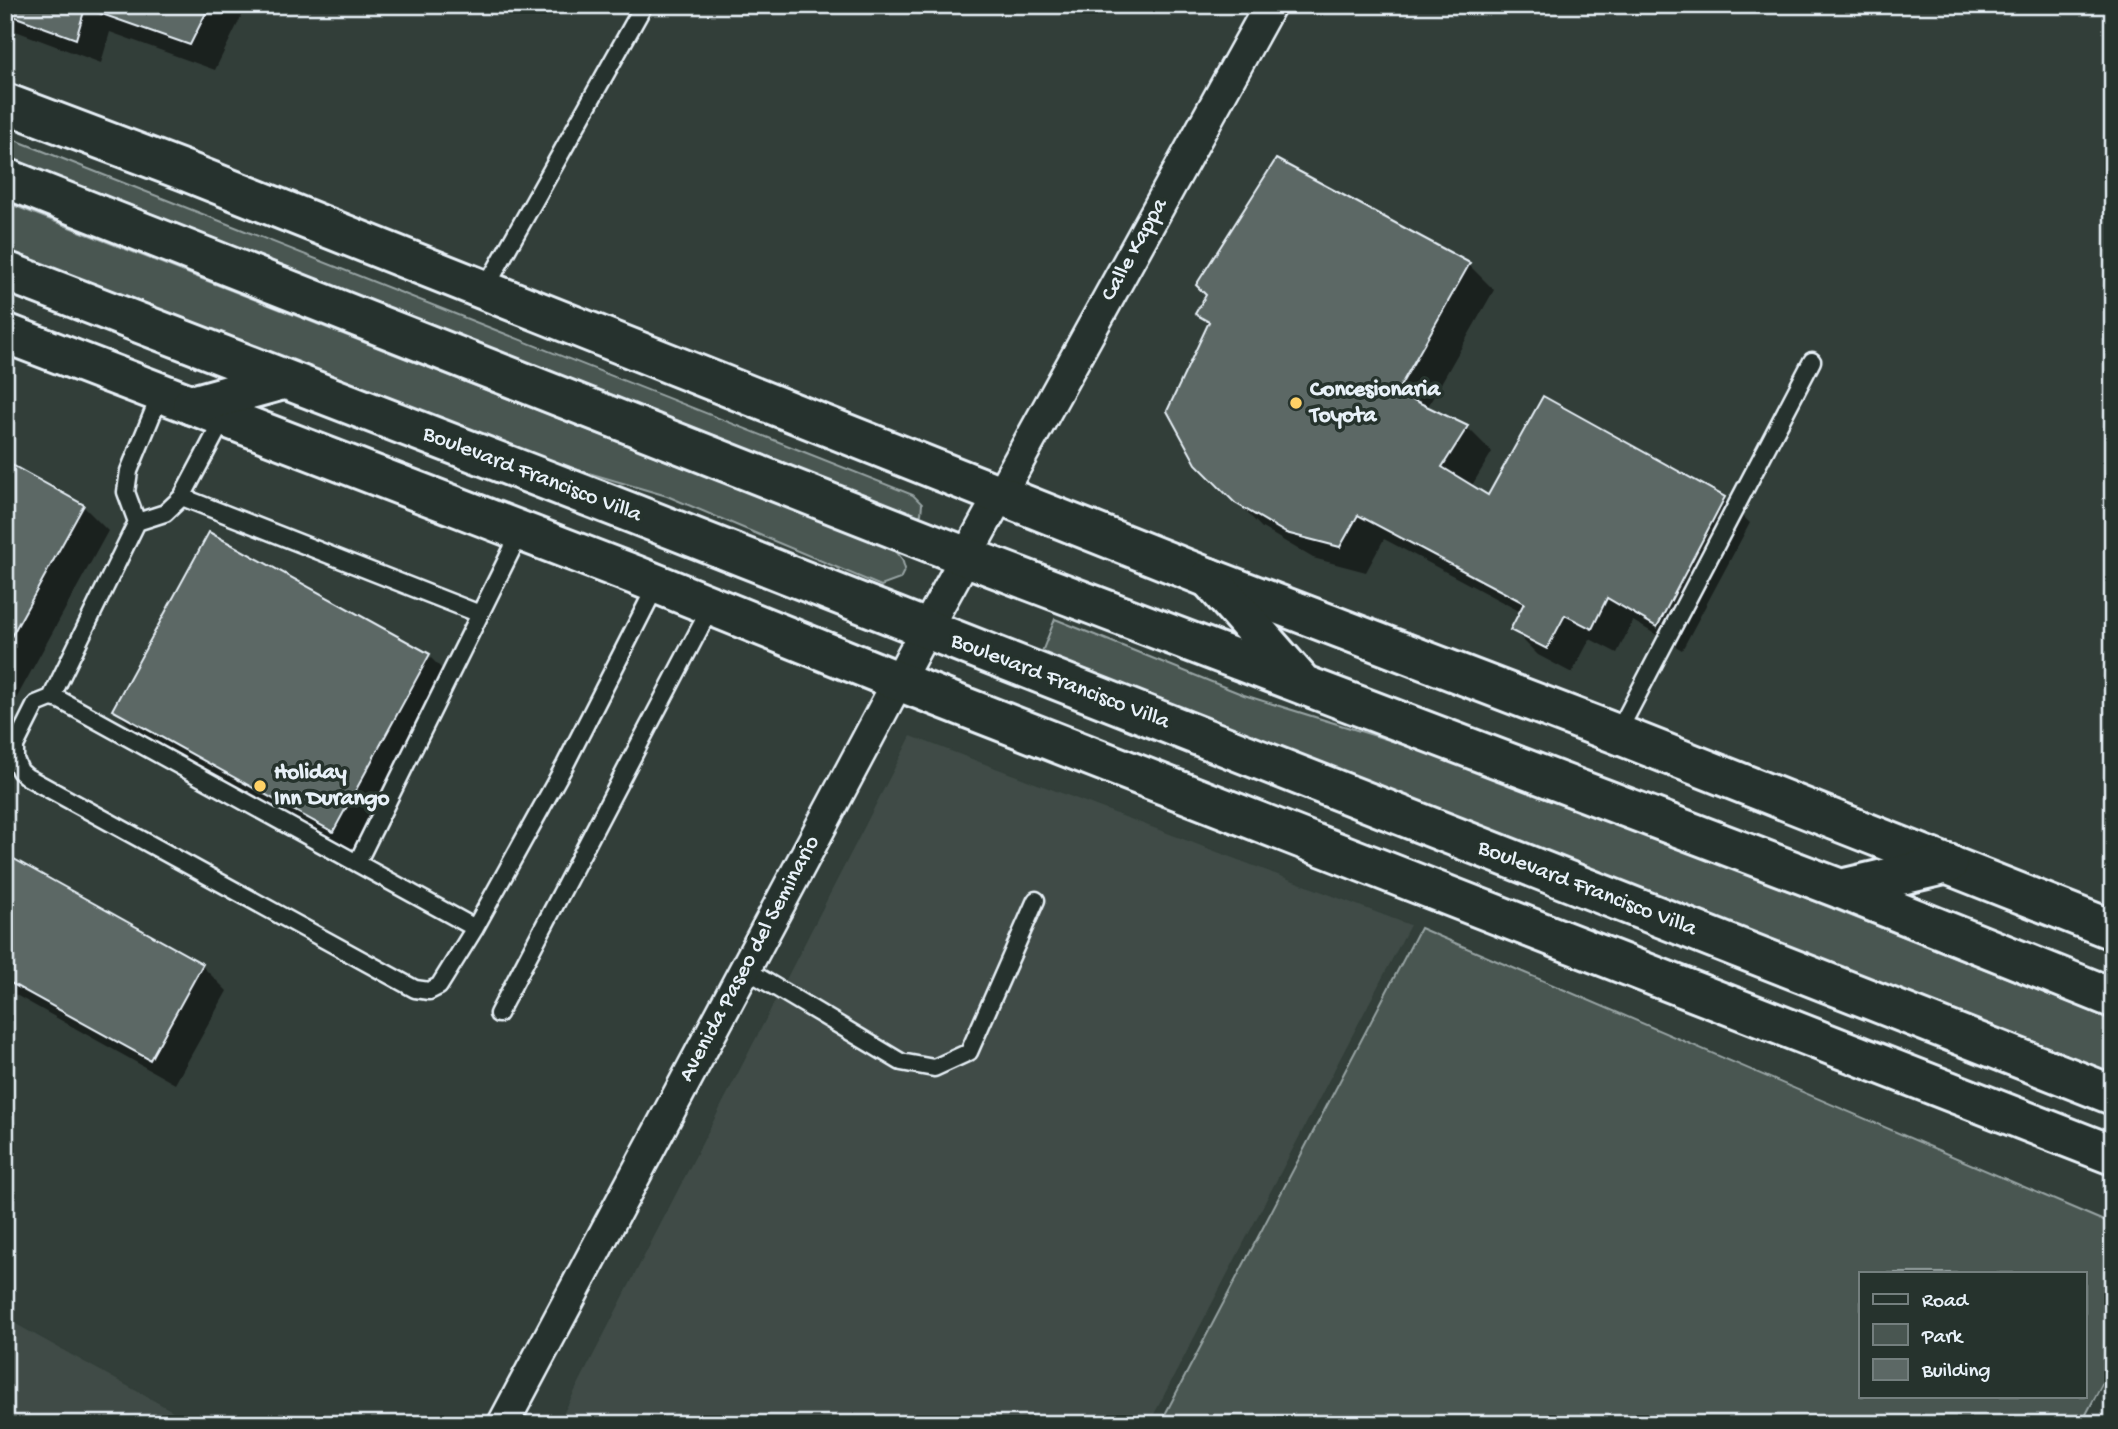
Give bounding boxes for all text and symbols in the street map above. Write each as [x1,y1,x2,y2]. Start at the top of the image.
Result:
street label: Calle Kappa [1096,193,1175,306]
place label: Concesionaria Toyota [1308,377,1441,430]
marker: Concesionaria Toyota [1288,395,1304,411]
street label: Boulevard Francisco Villa [418,420,646,530]
street label: Boulevard Francisco Villa [946,627,1174,737]
place label: Holiday Inn Durango [274,760,390,813]
marker: Holiday Inn Durango [252,778,268,794]
street label: Avenida Paseo del Seminario [674,831,826,1087]
street label: Boulevard Francisco Villa [1473,834,1701,944]
legend [1859,1272,2086,1398]
text: Road [1922,1290,1970,1315]
text: Park [1921,1326,1965,1351]
text: Building [1921,1360,1991,1385]

